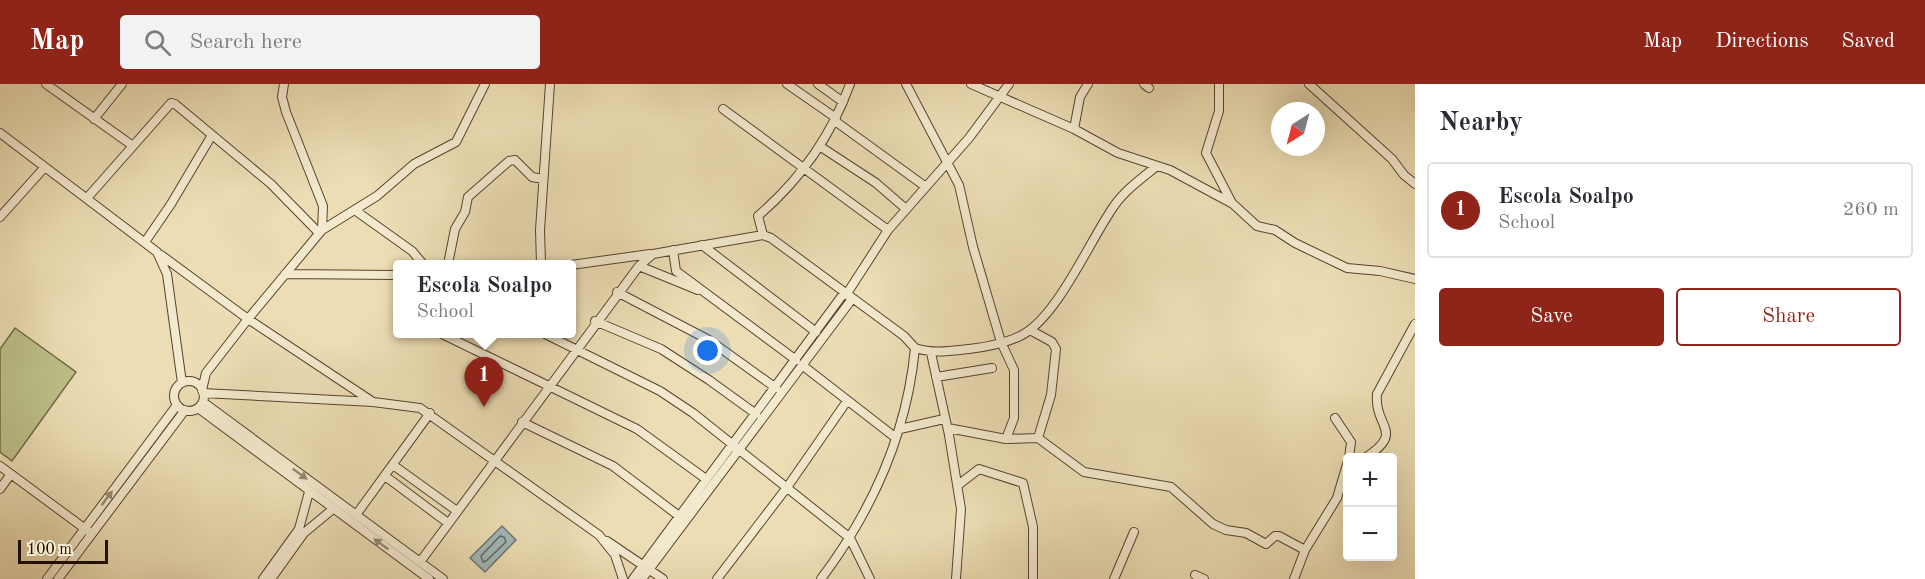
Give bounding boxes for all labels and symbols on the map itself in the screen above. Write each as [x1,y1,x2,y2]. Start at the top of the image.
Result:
north arrow [1271,102,1325,156]
your location [693,336,722,365]
pin: 1 [464,358,504,407]
one-way arrow [293,468,308,480]
one-way arrow [101,491,113,507]
scale bar [18,537,108,564]
one-way arrow [374,539,389,551]

